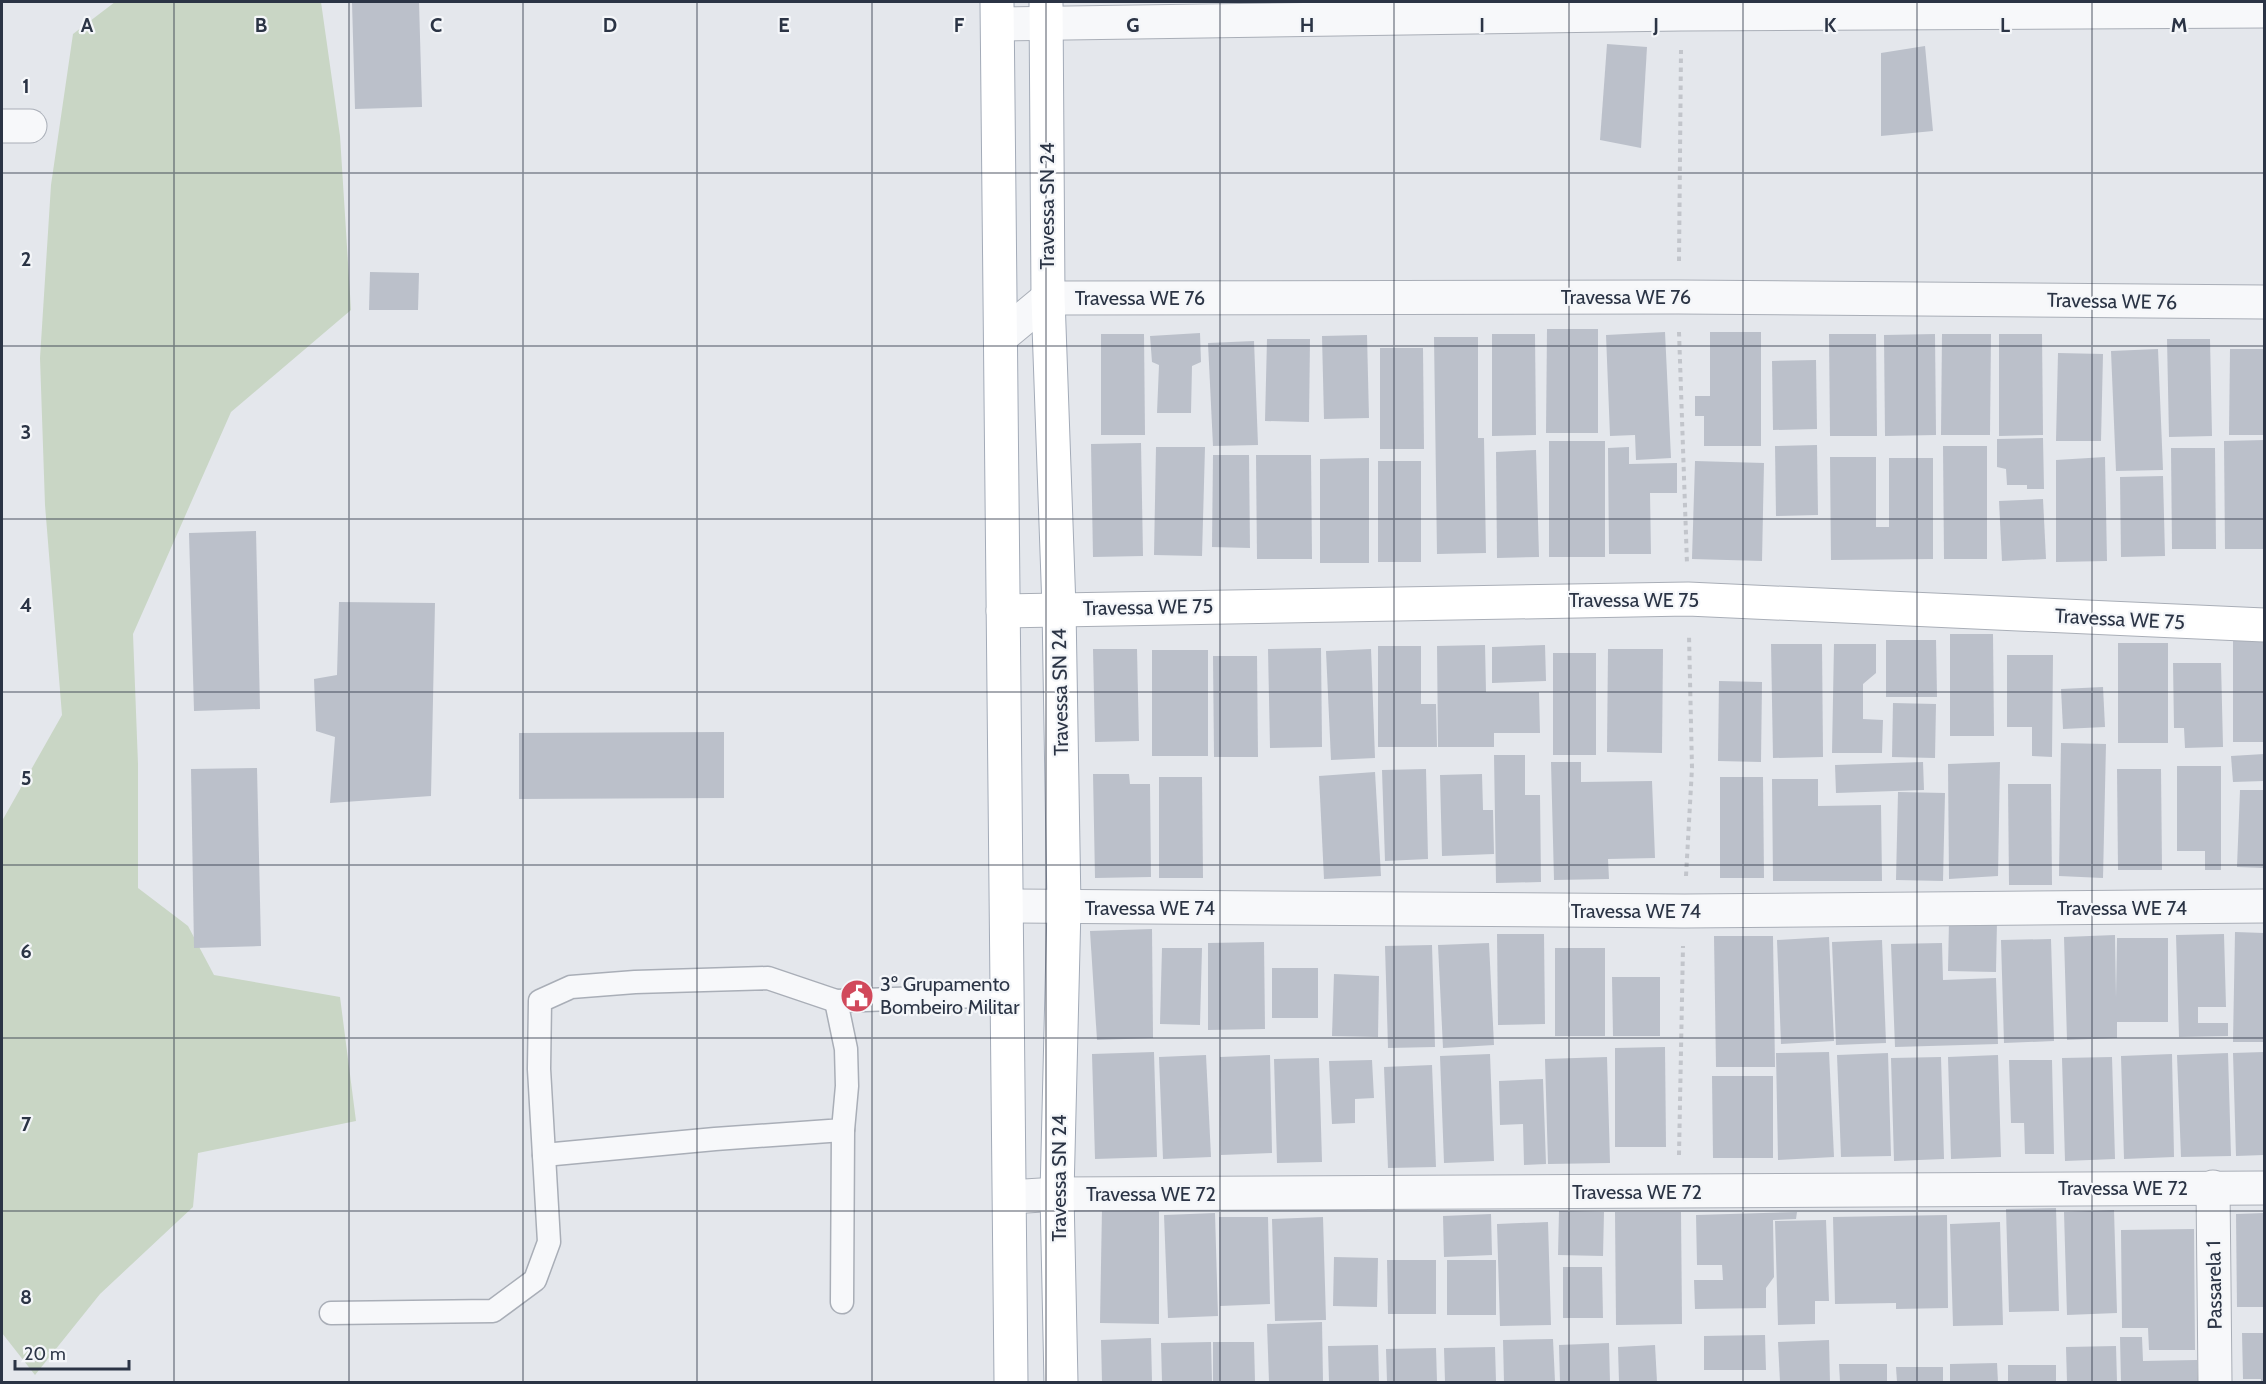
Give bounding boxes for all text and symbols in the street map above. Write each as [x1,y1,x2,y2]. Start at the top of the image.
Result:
text: A [81,13,94,37]
text: B [255,13,267,37]
text: C [430,13,442,37]
text: D [603,13,617,37]
text: E [778,13,790,37]
text: F [954,13,965,37]
text: G [1126,13,1140,37]
text: H [1300,13,1314,37]
text: I [1479,13,1485,37]
text: J [1652,13,1659,37]
text: K [1824,13,1837,37]
text: L [2000,13,2010,37]
text: M [2171,13,2187,37]
text: 1 [22,74,30,98]
street label: Travessa SN 24 [1035,142,1059,270]
text: 2 [21,247,31,271]
street label: Travessa WE 76 [1561,285,1691,309]
street label: Travessa WE 76 [1075,286,1205,310]
street label: Travessa WE 76 [2047,288,2177,314]
text: 3 [21,420,31,444]
street label: Travessa WE 75 [1569,588,1699,612]
text: 4 [20,593,32,617]
street label: Travessa WE 75 [1083,594,1213,620]
street label: Travessa WE 75 [2054,604,2186,634]
street label: Travessa SN 24 [1047,628,1073,756]
text: 5 [21,766,31,790]
street label: Travessa WE 74 [1085,896,1216,920]
street label: Travessa WE 74 [2057,896,2188,920]
street label: Travessa WE 74 [1571,899,1702,923]
text: 6 [20,939,32,963]
place label: 3º Grupamento Bombeiro Militar [880,972,1020,1019]
public building icon: 3º Grupamento Bombeiro Militar [839,978,875,1014]
text: 7 [21,1112,32,1136]
street label: Travessa SN 24 [1047,1114,1071,1242]
street label: Travessa WE 72 [2058,1176,2188,1200]
street label: Travessa WE 72 [1572,1180,1702,1204]
street label: Travessa WE 72 [1086,1182,1216,1206]
street label: Passarela 1 [2201,1241,2227,1329]
text: 8 [20,1285,32,1309]
scale bar [15,1333,129,1371]
text: 20 m [24,1343,66,1365]

